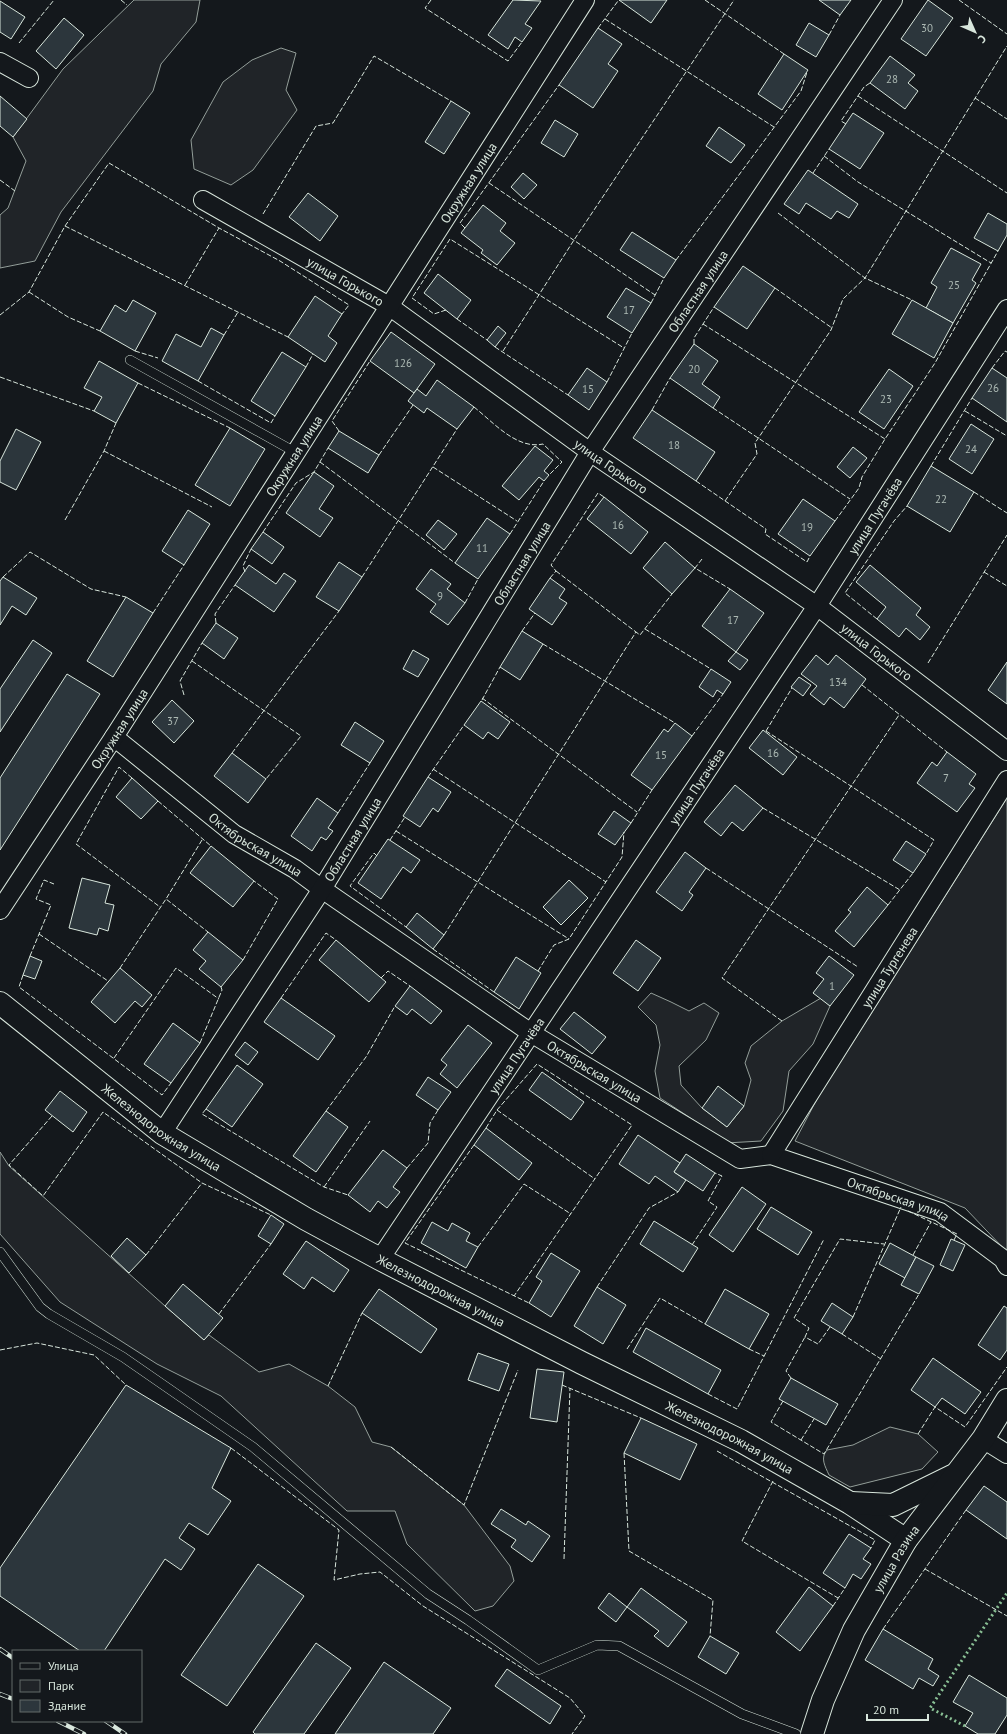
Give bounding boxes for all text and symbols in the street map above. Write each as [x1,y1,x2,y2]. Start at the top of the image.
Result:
north arrow [955,12,995,52]
house number: 30 [921,21,933,35]
text: С [975,32,989,46]
house number: 28 [886,72,898,86]
street label: Окружная улица [436,139,500,226]
street label: Областная улица [664,247,732,336]
street label: улица Горького [304,253,387,310]
house number: 25 [948,278,960,292]
house number: 17 [623,303,635,317]
house number: 126 [394,356,412,370]
house number: 20 [688,362,700,376]
house number: 26 [987,381,999,395]
house number: 15 [582,382,594,396]
house number: 23 [880,392,892,406]
street label: Окружная улица [262,412,326,499]
street label: улица Горького [571,435,651,497]
house number: 18 [668,438,680,452]
house number: 24 [965,442,977,456]
street label: улица Пугачёва [844,474,906,557]
house number: 22 [935,492,947,506]
street label: Областная улица [490,518,554,609]
house number: 16 [612,518,624,532]
house number: 19 [801,520,813,534]
house number: 11 [476,541,488,555]
house number: 9 [437,589,443,603]
house number: 17 [727,613,739,627]
street label: улица Горького [838,619,916,684]
house number: 134 [829,675,847,689]
street label: Окружная улица [87,685,151,772]
house number: 37 [167,714,179,728]
street label: улица Пугачёва [665,745,728,828]
house number: 16 [767,746,779,760]
house number: 15 [655,748,667,762]
house number: 7 [943,771,949,785]
street label: Областная улица [320,794,385,885]
street label: Октябрьская улица [205,808,306,880]
street label: улица Тургенева [857,923,921,1011]
house number: 1 [829,979,835,993]
street label: улица Пугачёва [485,1014,548,1097]
street label: Октябрьская улица [544,1036,645,1106]
street label: Железнодорожная улица [98,1079,224,1175]
street label: Октябрьская улица [845,1173,953,1225]
street label: Железнодорожная улица [373,1250,508,1330]
street label: Железнодорожная улица [662,1396,797,1478]
street label: улица Разина [869,1521,923,1596]
legend [12,1650,142,1722]
text: Улица [48,1658,79,1673]
text: Парк [48,1678,74,1693]
scale bar [867,1696,928,1722]
text: Здание [48,1698,86,1713]
text: 20 m [873,1702,899,1717]

